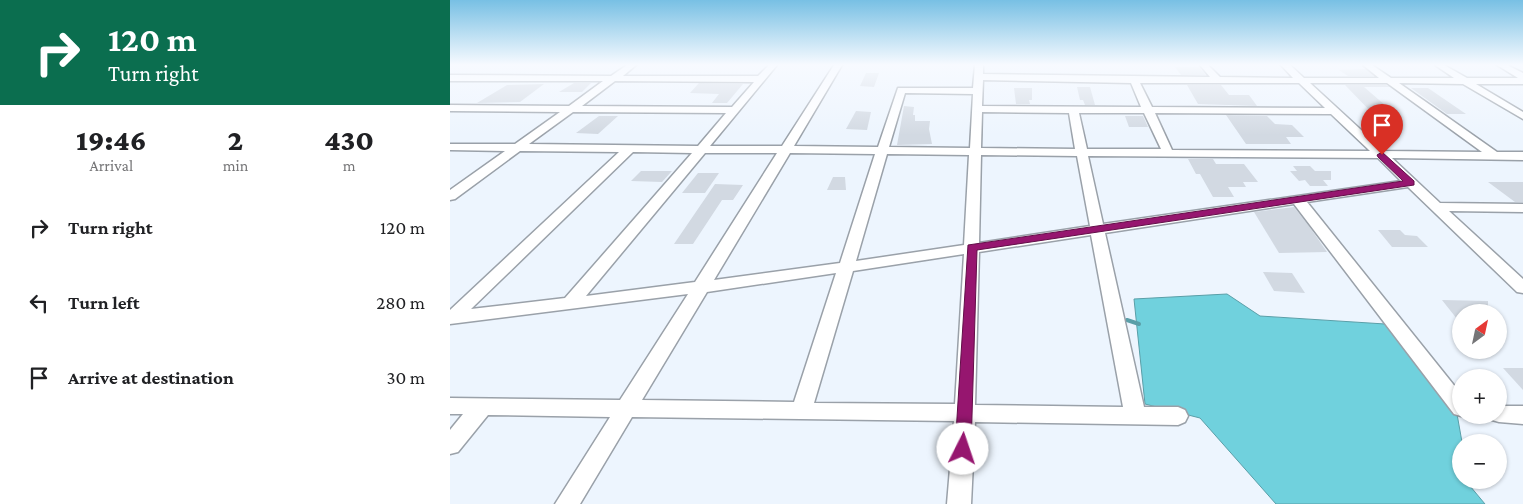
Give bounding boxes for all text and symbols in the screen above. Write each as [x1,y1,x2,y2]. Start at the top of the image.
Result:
icon: right [25,20,90,85]
text: 120 m [108,20,197,59]
text: Turn right [108,61,199,86]
pin [1361,104,1403,155]
icon: arrive [1368,111,1396,139]
text: 19:46 [76,123,147,156]
text: 2 [228,123,243,156]
text: 430 [324,123,374,156]
text: Arrival [90,157,133,174]
text: min [223,157,248,174]
text: m [343,157,356,174]
icon: right [25,214,53,242]
text: Turn right [68,217,153,238]
text: 120 m [380,217,425,238]
icon: left [25,289,53,317]
text: Turn left [68,292,140,313]
text: 280 m [376,292,425,313]
north arrow [1452,304,1508,359]
map controls [1452,304,1507,489]
icon: arrive [25,364,53,392]
text: Arrive at destination [68,367,234,388]
text: 30 m [386,367,425,388]
button: + [1452,369,1507,424]
position arrow [936,422,988,474]
button: − [1452,434,1507,489]

